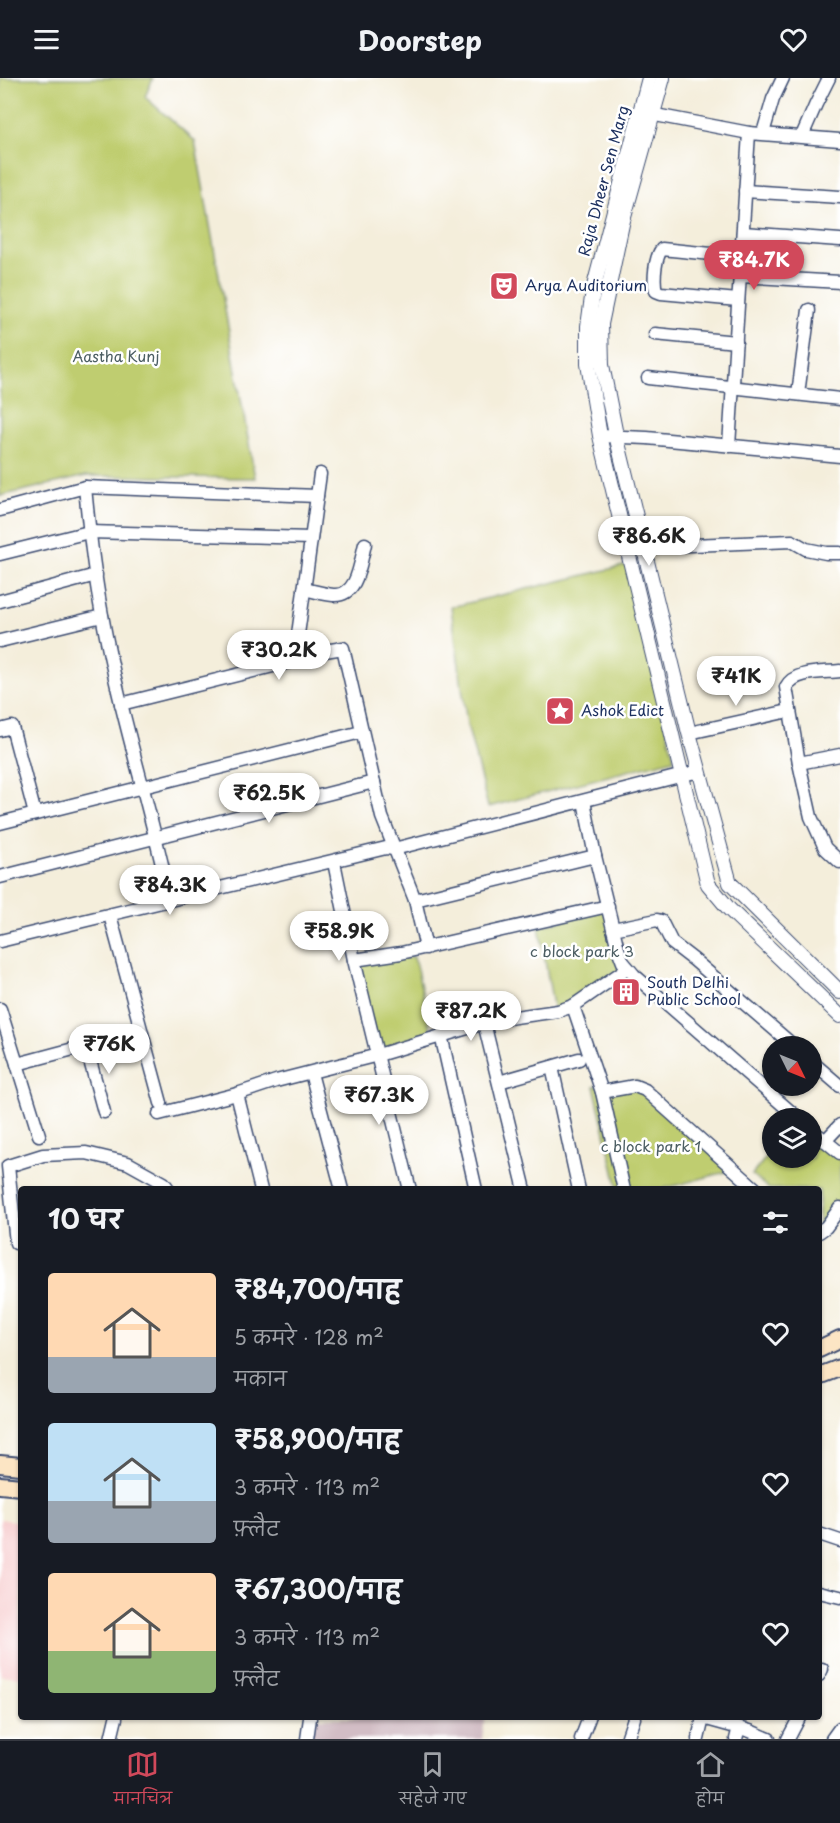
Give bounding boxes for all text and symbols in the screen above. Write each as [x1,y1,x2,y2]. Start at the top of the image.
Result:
text: Doorstep [358,19,482,60]
icon: menu [30,23,63,56]
icon: heart [777,23,810,56]
street label: Raja Dheer Sen Marg [571,103,634,258]
pin: ₹84.7K [705,240,803,291]
text: ₹84.7K [718,244,790,274]
theatre icon: Arya Auditorium [488,270,520,302]
place label: Arya Auditorium [525,273,647,296]
park label: Aastha Kunj [72,344,160,367]
pin: ₹86.6K [600,516,698,567]
text: ₹86.6K [612,520,686,550]
pin: ₹30.2K [230,630,328,681]
text: ₹30.2K [241,634,317,664]
pin: ₹41K [700,656,772,707]
text: ₹41K [711,660,761,690]
place icon: Ashok Edict [544,695,576,727]
place label: Ashok Edict [581,698,664,721]
pin: ₹62.5K [220,773,318,824]
text: ₹62.5K [233,777,305,807]
pin: ₹84.3K [121,865,219,916]
text: ₹84.3K [133,869,207,899]
pin: ₹58.9K [290,911,388,962]
text: ₹58.9K [304,915,374,945]
park label: c block park 3 [530,939,634,962]
place label: South Delhi Public School [647,970,741,1010]
building icon: South Delhi Public School [610,976,642,1008]
pin: ₹87.2K [422,991,520,1042]
text: ₹87.2K [435,995,507,1025]
pin: ₹76K [73,1024,145,1075]
text: ₹76K [83,1028,135,1058]
north arrow [762,1036,822,1096]
map controls [762,1036,822,1168]
pin: ₹67.3K [330,1075,428,1126]
text: ₹67.3K [344,1079,414,1109]
button: layers [762,1108,822,1168]
park label: c block park 1 [601,1134,701,1157]
text: 10 घर [48,1199,122,1238]
icon: filters [759,1206,792,1239]
text: ₹84,700/माह [234,1269,401,1308]
icon: home [96,1297,168,1369]
icon: heart [759,1317,792,1350]
text: 5 कमरे · 128 m² [234,1322,384,1352]
text: मकान [234,1363,287,1393]
text: ₹58,900/माह [234,1419,401,1458]
icon: home [96,1447,168,1519]
icon: heart [759,1467,792,1500]
text: 3 कमरे · 113 m² [234,1472,380,1502]
text: फ़्लैट [234,1513,280,1543]
text: ₹67,300/माह [234,1569,402,1608]
icon: home [96,1597,168,1669]
icon: heart [759,1617,792,1650]
text: 3 कमरे · 113 m² [234,1622,380,1652]
text: फ़्लैट [234,1663,280,1693]
tab: मानचित्र [113,1748,172,1816]
tab: सहेजे गए [399,1748,467,1816]
tab: होम [694,1748,727,1816]

